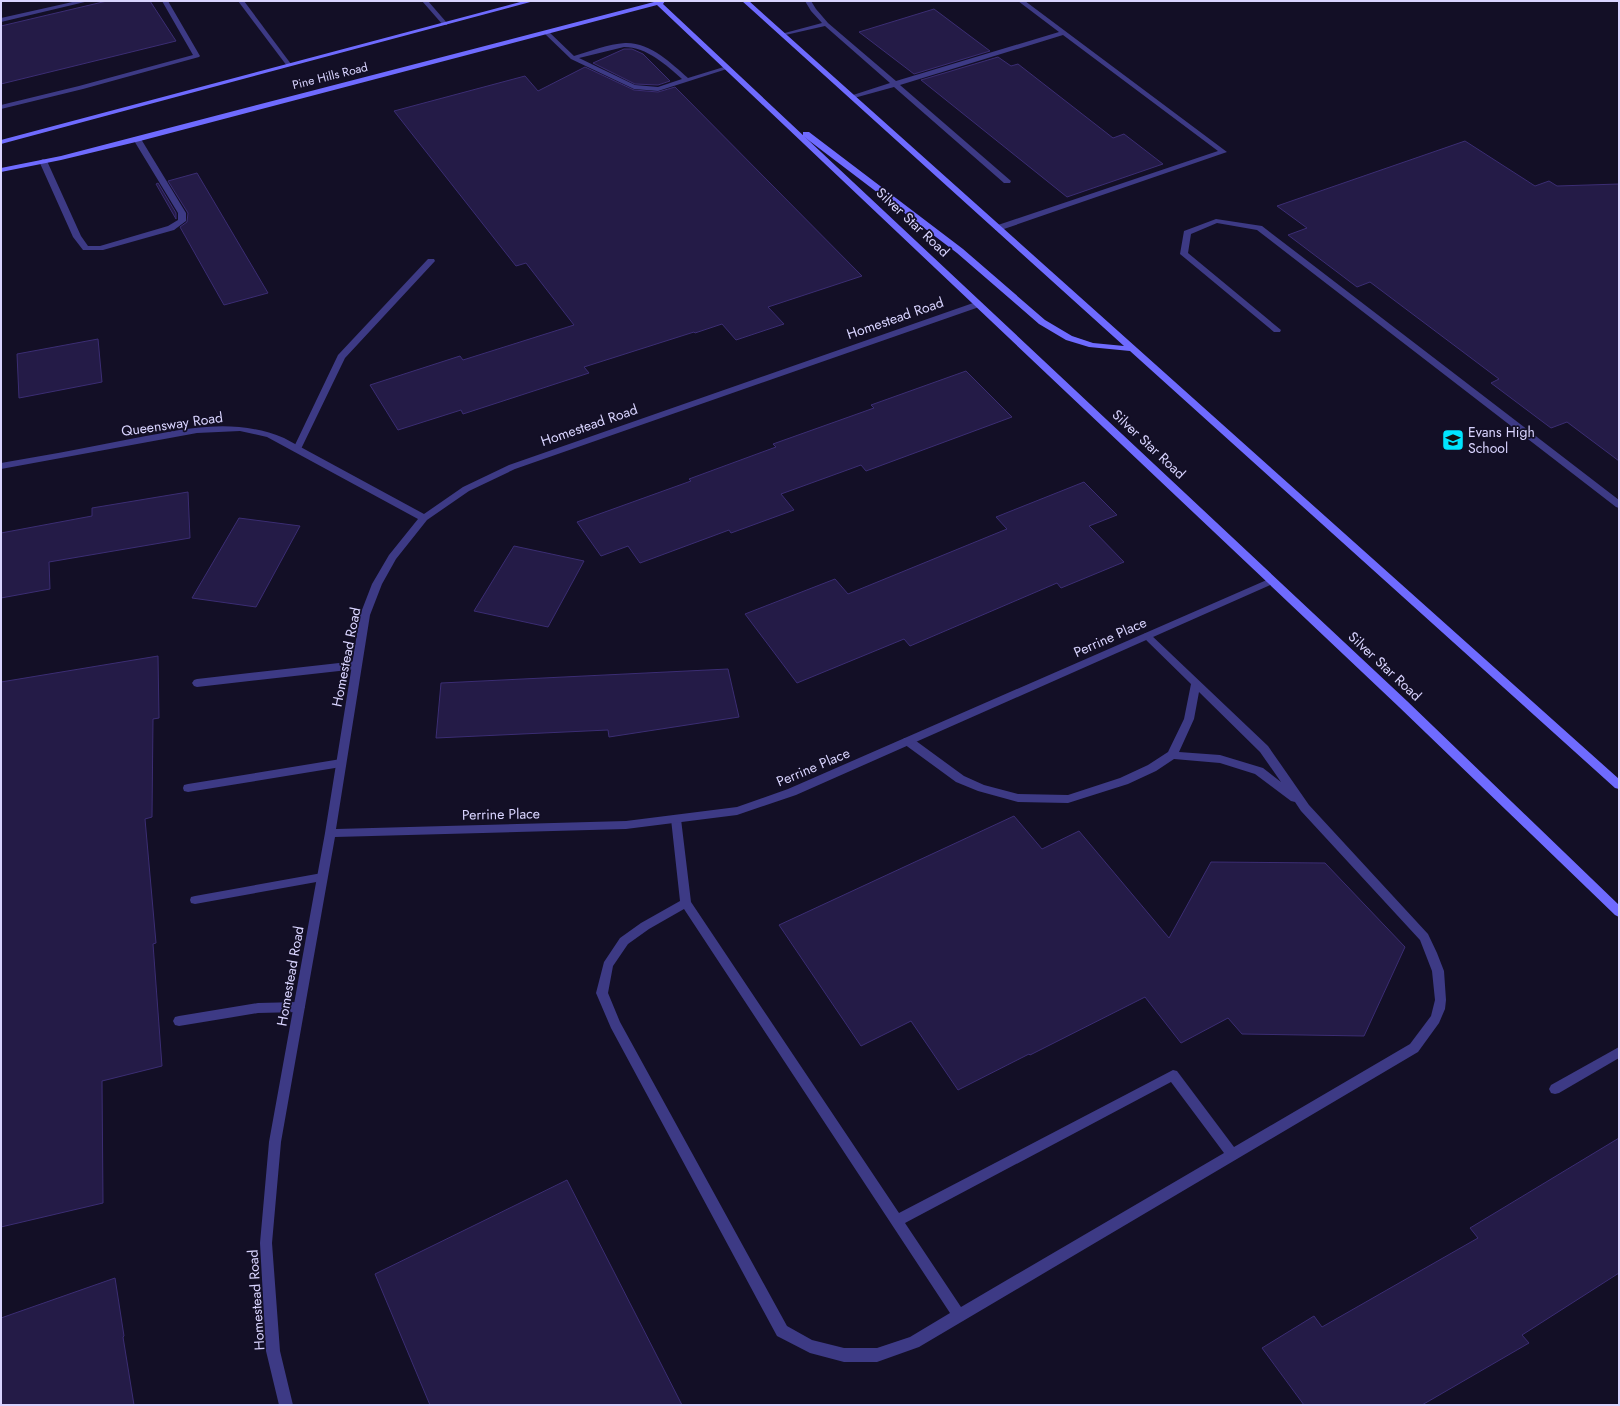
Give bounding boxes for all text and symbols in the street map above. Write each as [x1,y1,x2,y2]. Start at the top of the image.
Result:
street label: Pine Hills Road [290,58,370,94]
street label: Silver Star Road [872,183,954,261]
street label: Homestead Road [844,292,946,344]
street label: Homestead Road [538,399,640,451]
street label: Silver Star Road [1108,405,1190,483]
street label: Queensway Road [120,407,224,441]
place label: Evans High School [1468,422,1535,458]
school or university icon: Evans High School [1440,427,1466,453]
street label: Homestead Road [327,605,365,709]
street label: Perrine Place [1070,612,1150,662]
street label: Silver Star Road [1344,627,1426,705]
street label: Perrine Place [773,743,853,791]
street label: Perrine Place [462,803,540,825]
street label: Homestead Road [271,924,309,1028]
street label: Homestead Road [242,1249,270,1351]

